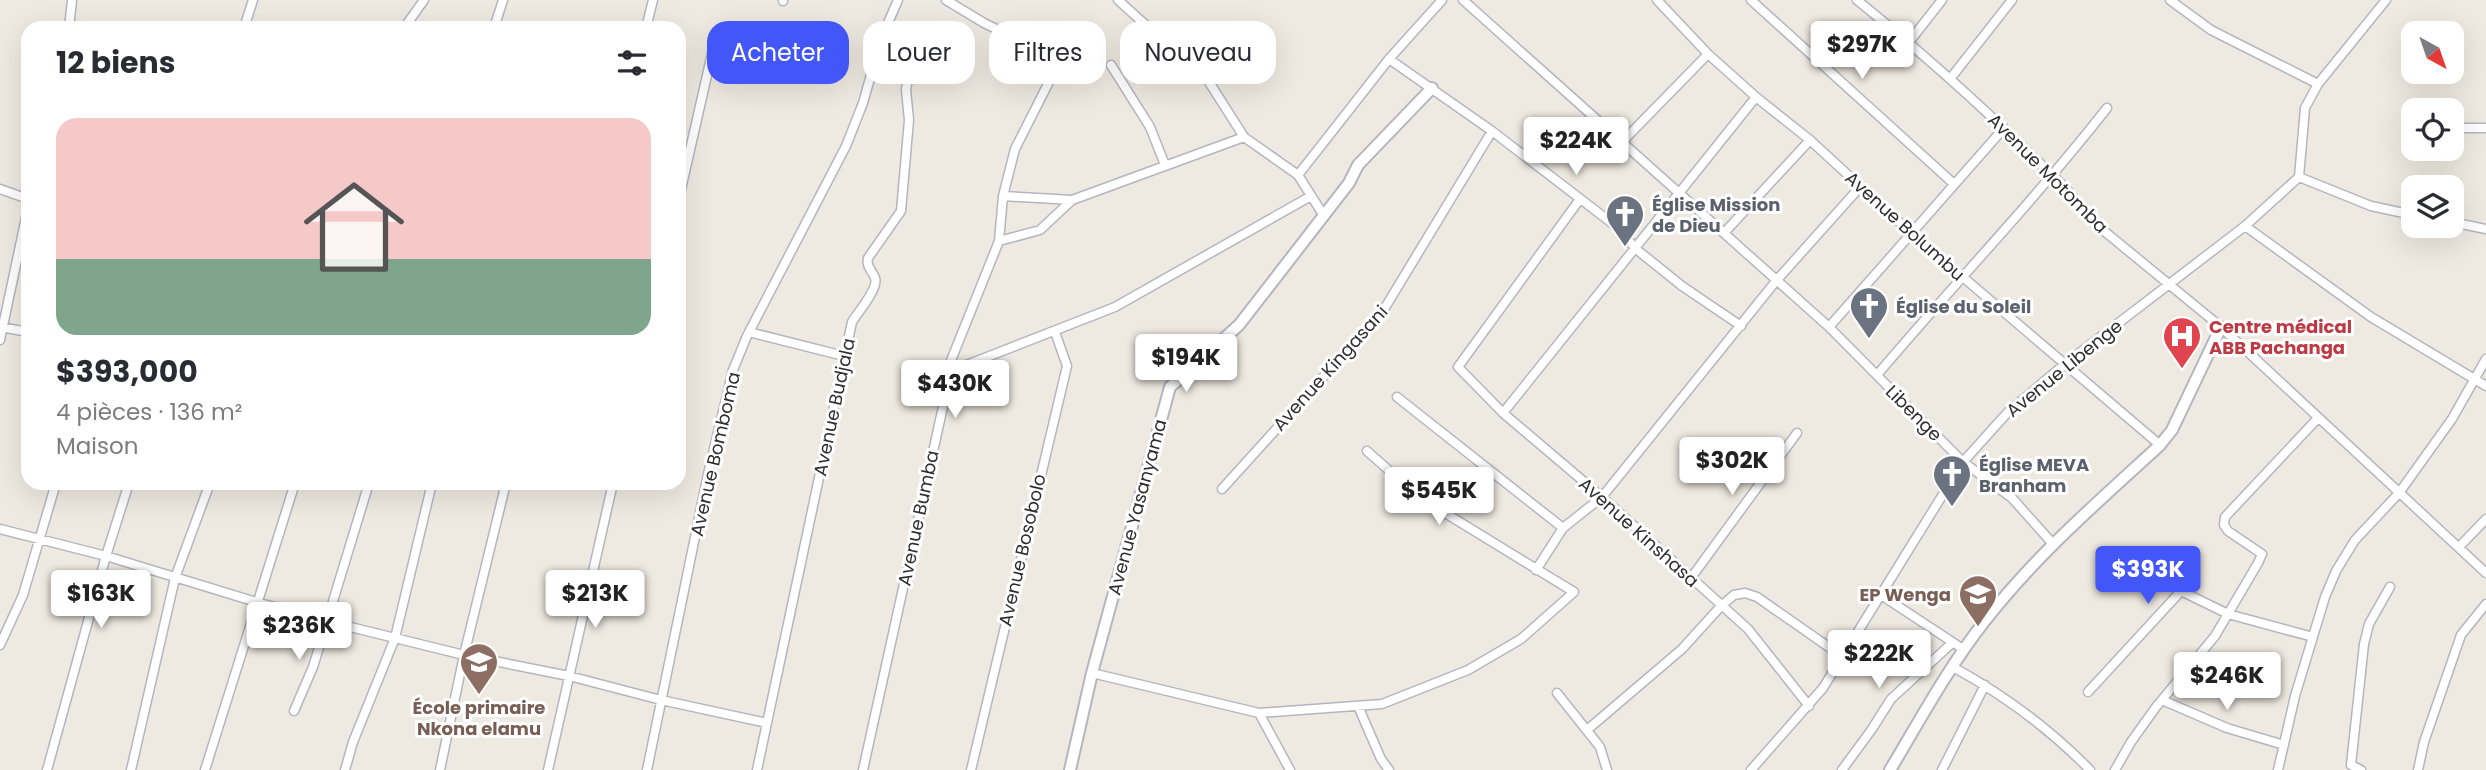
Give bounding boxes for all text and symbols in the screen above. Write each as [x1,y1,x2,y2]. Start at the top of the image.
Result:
chip: Acheter [707,21,849,84]
chip: Louer [863,21,975,84]
chip: Filtres [989,21,1106,84]
chip: Nouveau [1120,21,1276,84]
north arrow [2401,21,2464,84]
map controls [2401,21,2464,238]
pin: $297K [1813,22,1911,81]
text: $297K [1827,28,1897,60]
text: 12 biens [56,41,175,84]
icon: filters [613,44,651,82]
button: locate [2401,98,2464,161]
street label: Avenue Motomba [1982,107,2114,239]
pin: $224K [1527,118,1625,177]
text: $224K [1539,124,1613,156]
icon: home [291,164,417,290]
street label: Avenue Bolumbu [1840,165,1970,287]
button: layers [2401,175,2464,238]
place label: Église Mission de Dieu [1652,192,1780,238]
church icon: Église Mission de Dieu [1604,193,1646,248]
church icon: Église du Soleil [1848,285,1890,340]
place label: Église du Soleil [1896,294,2031,319]
street label: Avenue Kingasani [1267,300,1393,436]
street label: Avenue Libenge [2001,313,2127,423]
place label: Centre médical ABB Pachanga [2209,314,2352,360]
hospital icon: Centre médical ABB Pachanga [2161,315,2203,370]
pin: $194K [1137,334,1235,394]
street label: Avenue Budjala [807,336,861,478]
text: $194K [1151,341,1221,373]
text: $393,000 [56,350,198,393]
pin: $430K [906,360,1004,420]
text: $430K [917,367,993,399]
street label: Avenue Bomboma [684,369,746,539]
street label: Libenge [1880,379,1948,447]
text: 4 pièces · 136 m² [56,396,242,428]
street label: Avenue Yasanyama [1101,416,1173,598]
text: Maison [56,430,138,462]
pin: $302K [1683,438,1781,497]
text: $302K [1695,444,1769,476]
street label: Avenue Bumba [891,448,945,588]
place label: Église MEVA Branham [1979,452,2089,498]
church icon: Église MEVA Branham [1931,453,1973,508]
pin: $545K [1390,468,1488,527]
street label: Avenue Bosobolo [992,471,1052,629]
street label: Avenue Kinshasa [1573,471,1705,593]
text: $545K [1401,474,1477,506]
pin: $393K [2099,546,2197,606]
text: $393K [2111,553,2185,585]
pin: $163K [52,570,150,630]
pin: $213K [546,570,644,630]
school or university icon: EP Wenga [1957,573,1999,628]
text: $163K [67,577,135,609]
text: $213K [562,577,628,609]
place label: EP Wenga [1860,582,1951,607]
pin: $236K [250,602,348,662]
text: $236K [263,609,335,641]
pin: $222K [1830,630,1928,690]
text: $222K [1844,637,1914,669]
school or university icon: École primaire Nkona elamu [458,641,500,696]
pin: $246K [2178,652,2276,712]
text: $246K [2190,659,2264,691]
place label: École primaire Nkona elamu [413,695,545,741]

